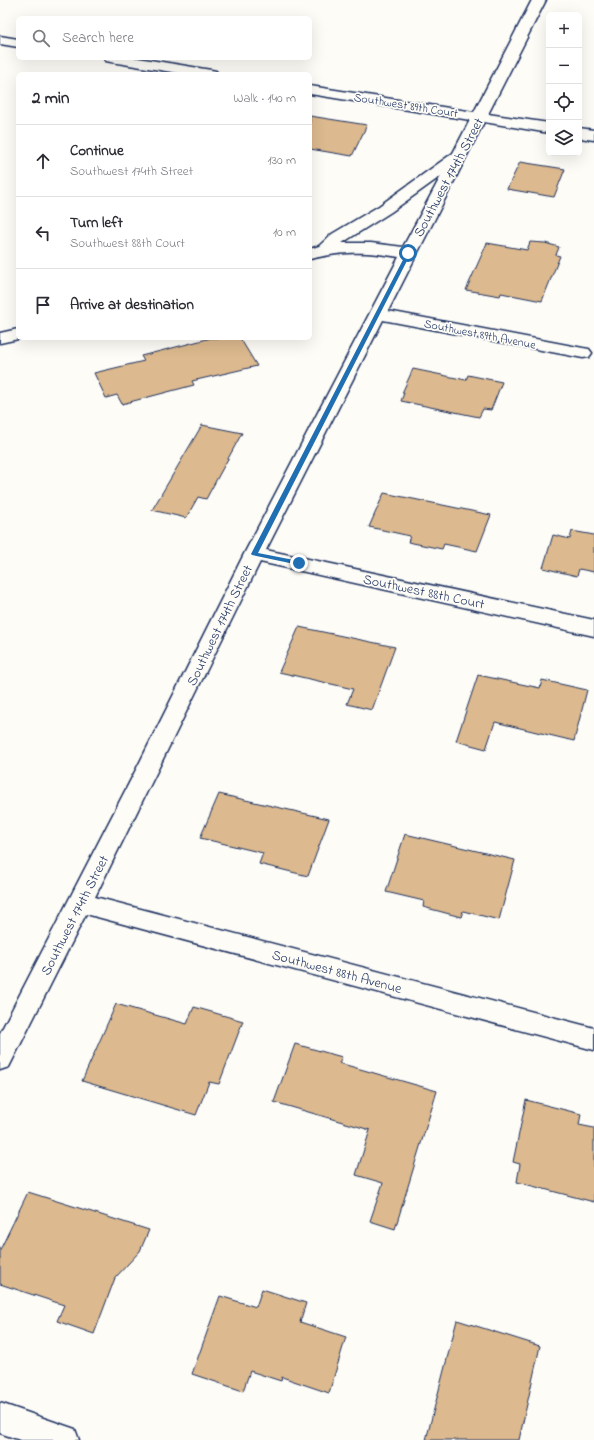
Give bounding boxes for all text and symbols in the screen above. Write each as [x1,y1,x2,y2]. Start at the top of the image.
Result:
map controls [546,12,582,156]
button: + [546,12,582,48]
search box [16,16,312,60]
icon: search [30,27,52,49]
text: Search here [62,27,134,49]
button: − [546,48,582,84]
button: locate [546,84,582,120]
text: 2 min [32,86,69,111]
text: Walk · 140 m [233,89,296,108]
street label: Southwest 89th Court [353,89,459,123]
street label: Southwest 174th Street [409,114,490,241]
button: layers [546,120,582,156]
text: Continue [70,140,124,162]
icon: ahead [32,150,54,172]
text: 130 m [268,151,296,170]
text: Southwest 174th Street [70,162,193,181]
text: Turn left [70,212,123,234]
icon: left [32,222,54,244]
text: 10 m [273,223,296,242]
text: Southwest 88th Court [70,234,185,253]
route start [399,244,417,262]
icon: arrive [32,294,54,316]
text: Arrive at destination [70,294,194,316]
street label: Southwest 89th Avenue [422,315,538,355]
route end [290,554,308,572]
street label: Southwest 174th Street [182,561,259,690]
street label: Southwest 88th Court [361,569,487,616]
street label: Southwest 174th Street [36,852,115,979]
street label: Southwest 88th Avenue [269,945,405,1000]

